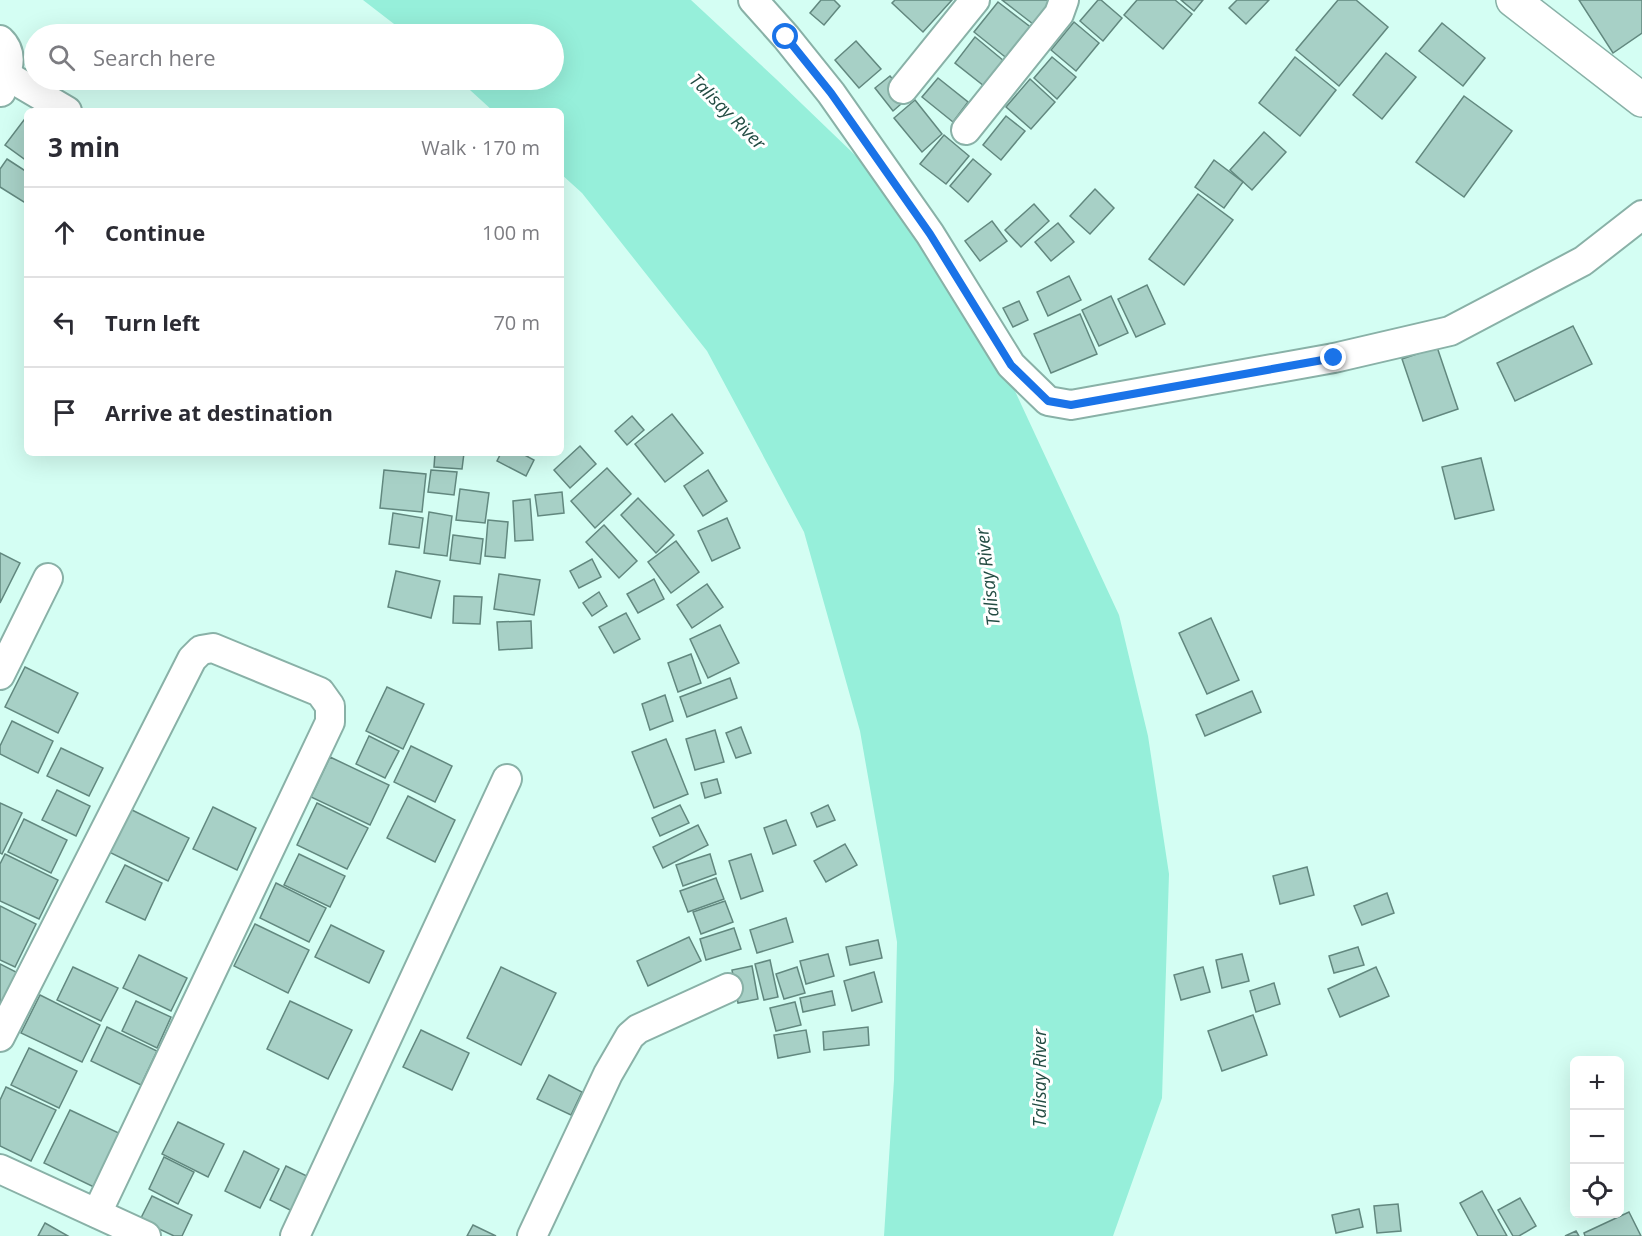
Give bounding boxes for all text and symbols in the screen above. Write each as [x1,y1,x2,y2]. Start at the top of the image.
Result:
route start [772,23,798,49]
search box [24,24,564,90]
icon: search [45,41,78,74]
text: Search here [93,42,216,72]
water label: Talisay River [685,68,772,155]
text: 3 min [48,129,120,165]
text: Walk · 170 m [421,134,540,161]
icon: ahead [48,216,81,249]
text: Continue [105,217,205,247]
text: 100 m [482,219,540,246]
icon: left [48,306,81,339]
text: Turn left [105,307,200,337]
text: 70 m [493,309,540,336]
route end [1320,344,1346,370]
icon: arrive [48,396,81,429]
text: Arrive at destination [105,397,333,427]
water label: Talisay River [969,526,1005,627]
water label: Talisay River [1027,1028,1051,1127]
map controls [1570,1056,1624,1218]
button: + [1570,1056,1624,1110]
button: − [1570,1110,1624,1164]
button: locate [1570,1164,1624,1218]

